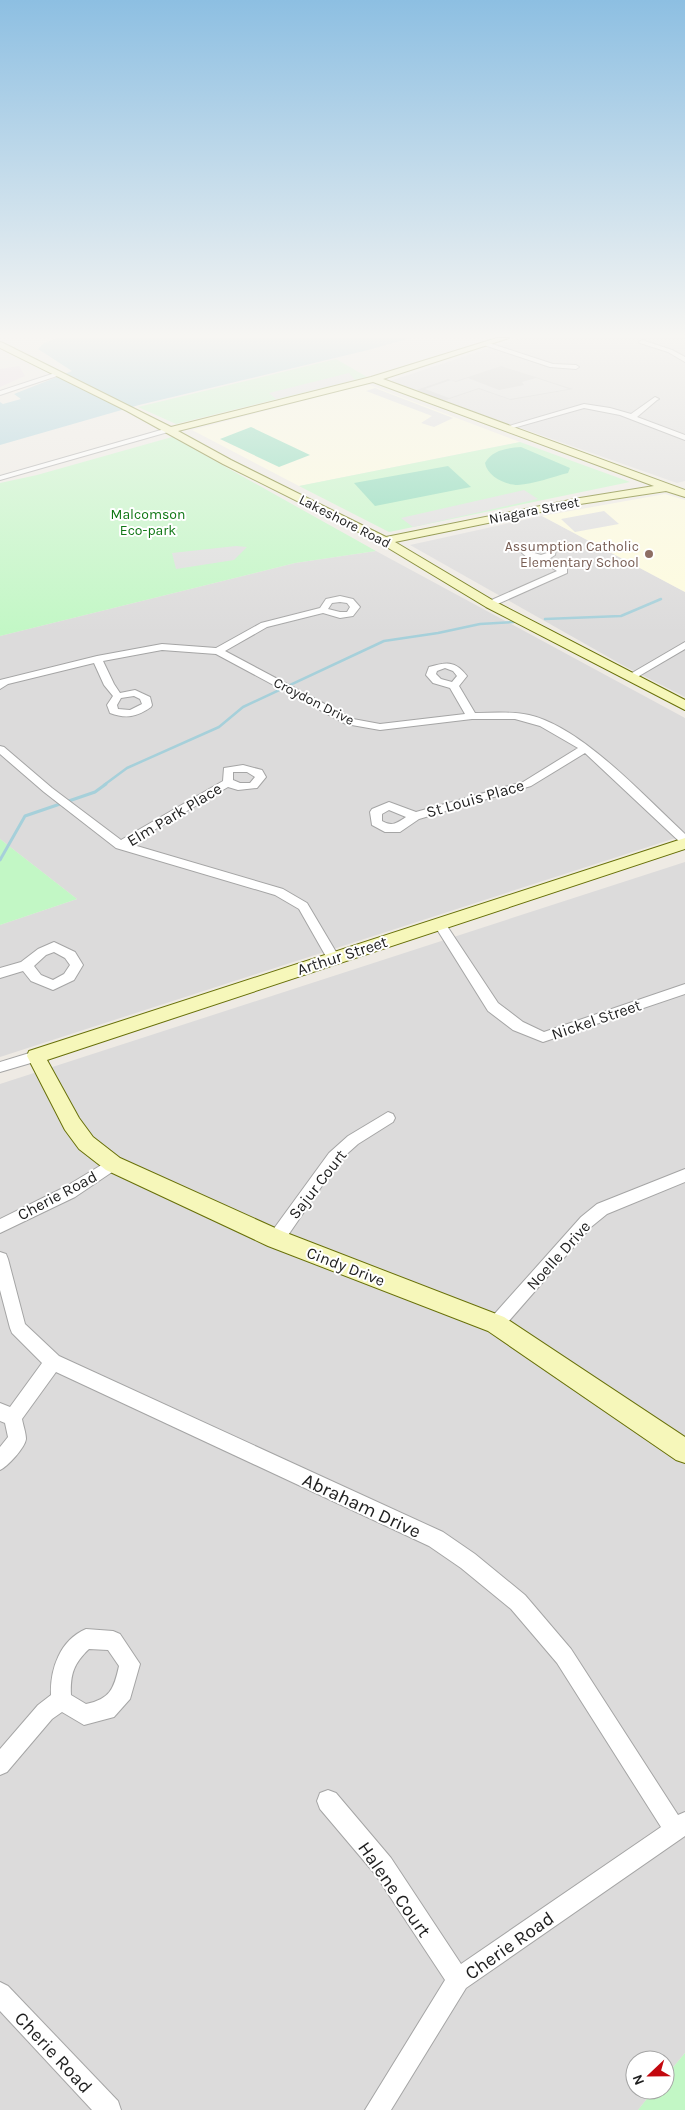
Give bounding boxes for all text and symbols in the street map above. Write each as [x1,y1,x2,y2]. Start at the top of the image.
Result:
street label: Lakeshore Road [296,491,393,552]
street label: Niagara Street [488,493,581,528]
park label: Malcomson Eco-park [111,506,185,539]
place label: Assumption Catholic Elementary School [505,538,639,571]
marker: Assumption Catholic Elementary School [643,548,655,560]
street label: Croydon Drive [271,674,357,729]
street label: St Louis Place [424,775,526,822]
street label: Elm Park Place [123,779,225,850]
street label: Arthur Street [295,932,390,979]
street label: Nickel Street [549,995,643,1044]
street label: Sajur Court [284,1146,350,1223]
street label: Cherie Road [14,1167,100,1224]
street label: Noelle Drive [522,1217,594,1294]
street label: Cindy Drive [304,1243,388,1290]
street label: Abraham Drive [299,1469,424,1543]
street label: Halene Court [353,1838,435,1942]
street label: Cherie Road [461,1907,558,1984]
street label: Cherie Road [10,2007,97,2098]
north arrow [625,2050,675,2100]
text: N [629,2072,648,2088]

